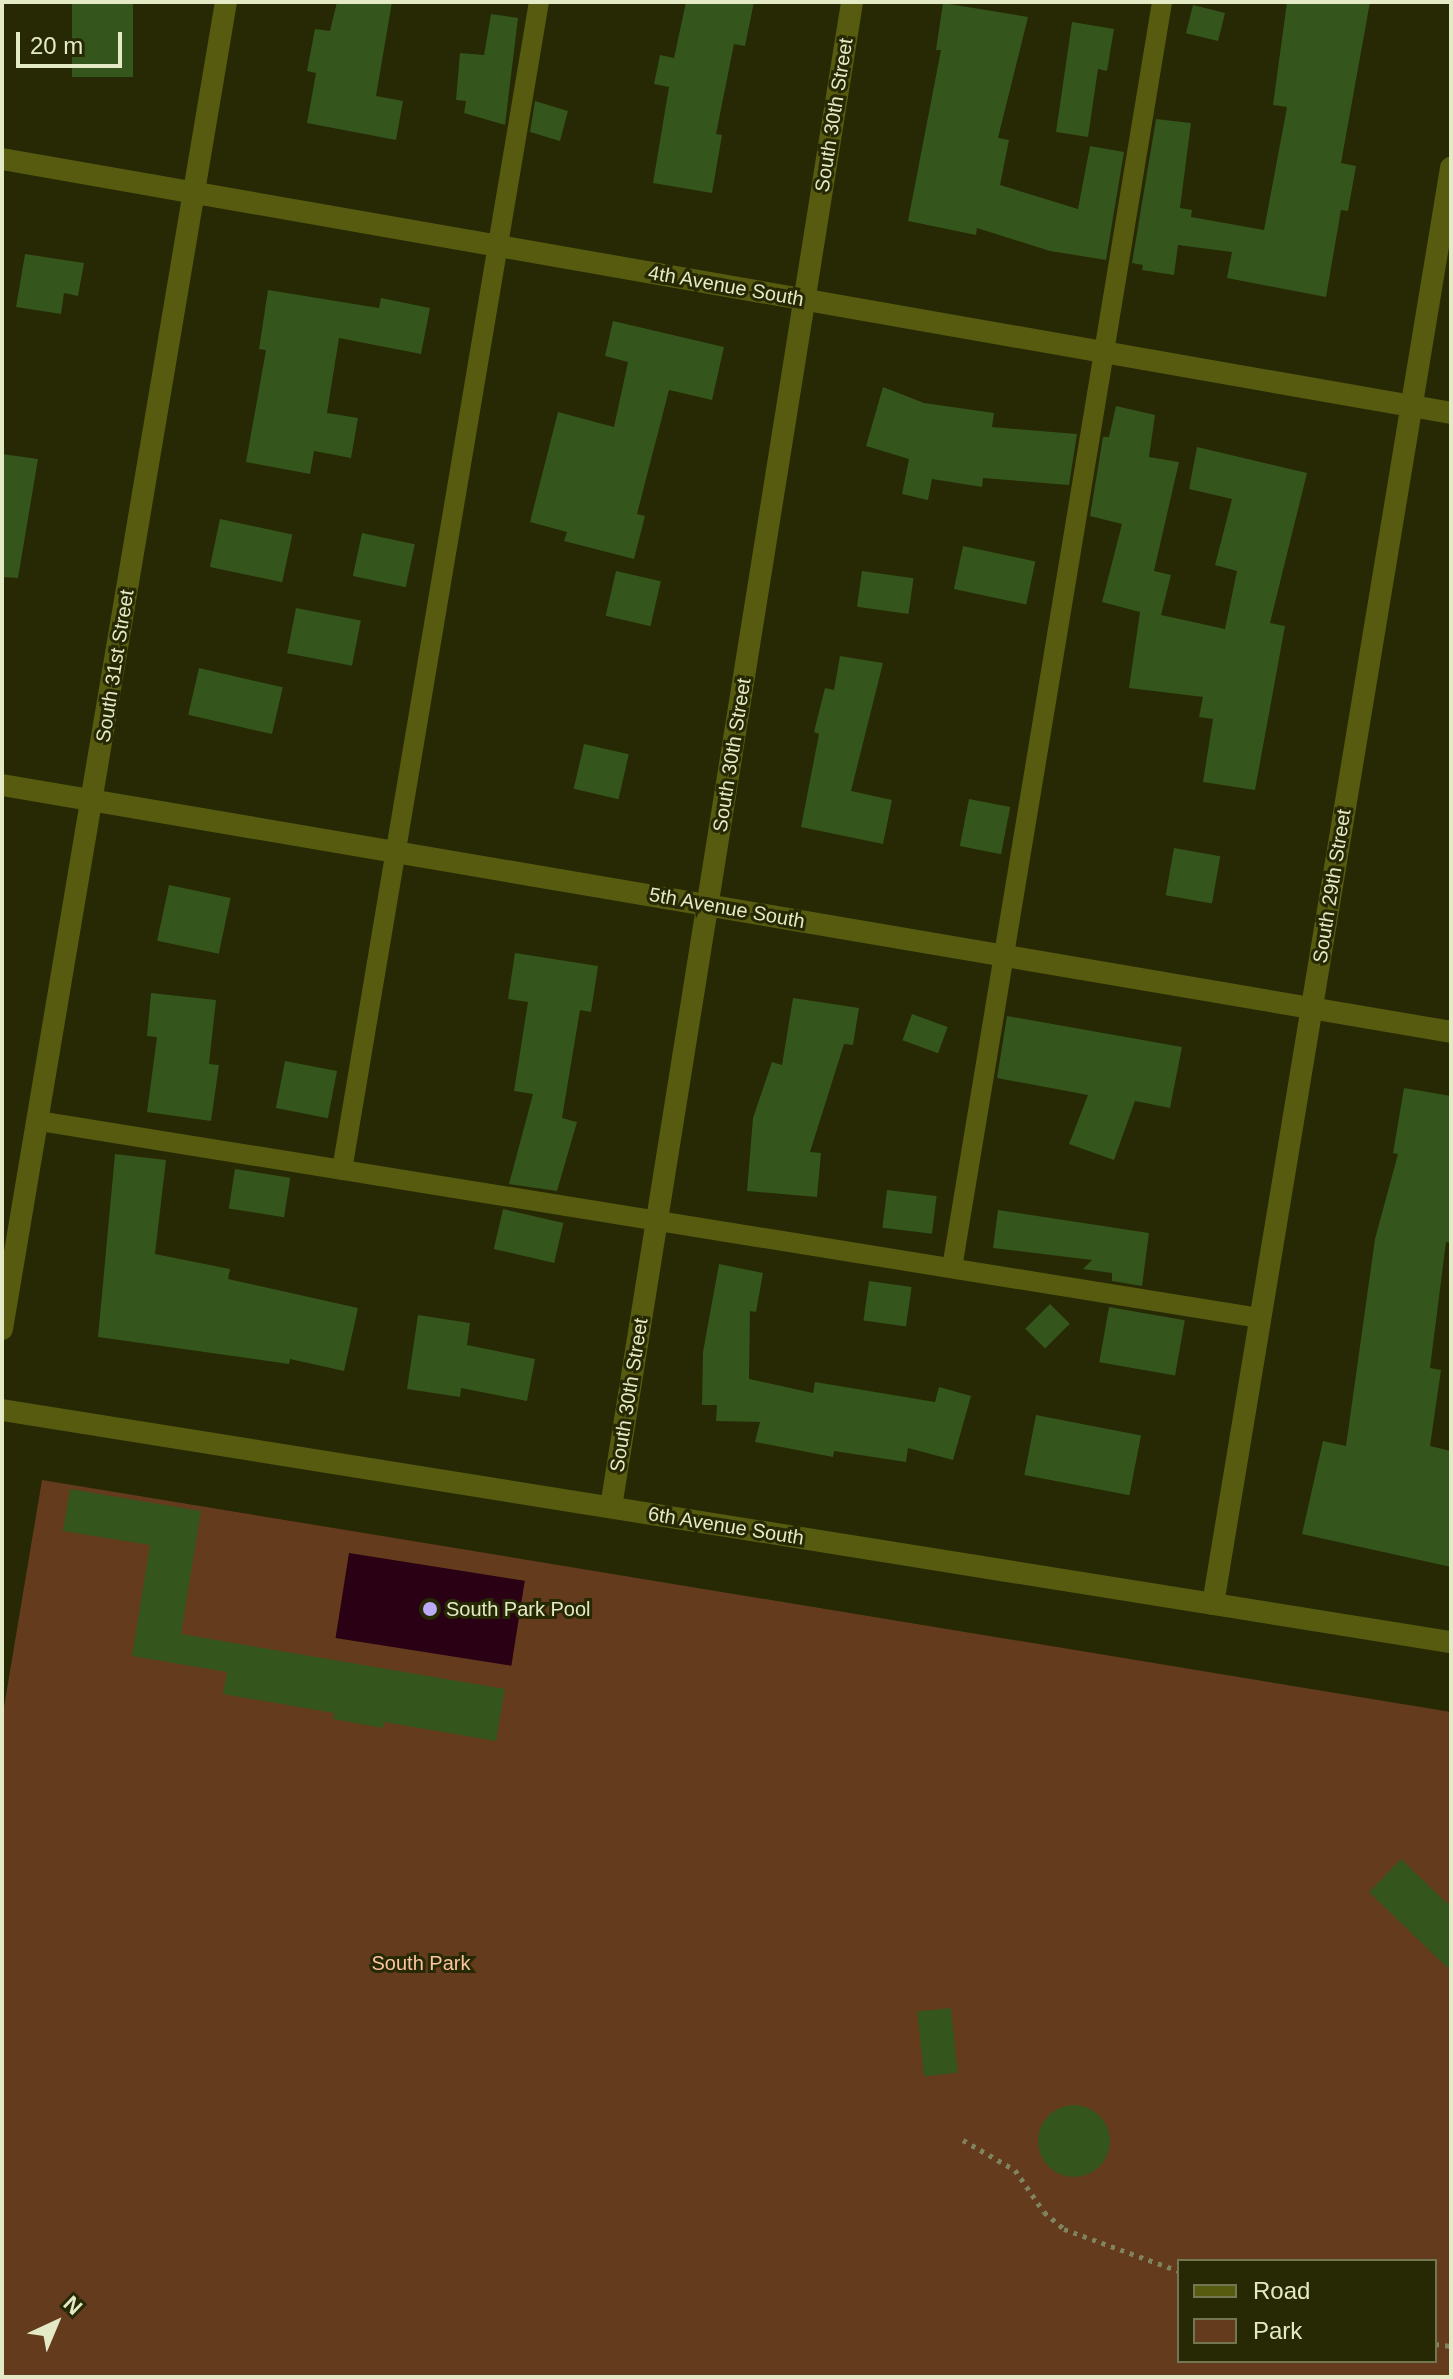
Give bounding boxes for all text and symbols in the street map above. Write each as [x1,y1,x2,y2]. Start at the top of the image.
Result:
scale bar [20,16,126,66]
text: 20 m [30,32,83,59]
street label: South 30th Street [810,36,858,194]
street label: 4th Avenue South [646,260,806,312]
street label: South 31st Street [91,588,139,744]
street label: South 30th Street [708,676,756,834]
street label: South 29th Street [1308,807,1356,965]
street label: 5th Avenue South [647,882,807,934]
street label: South 30th Street [605,1316,653,1474]
street label: 6th Avenue South [646,1502,806,1550]
place label: South Park Pool [446,1597,591,1621]
marker: South Park Pool [421,1600,439,1618]
park label: South Park [372,1951,470,1975]
legend [1177,2259,1437,2363]
text: Road [1253,2277,1310,2304]
north arrow [16,2283,96,2363]
text: N [59,2291,87,2320]
text: Park [1253,2317,1302,2344]

